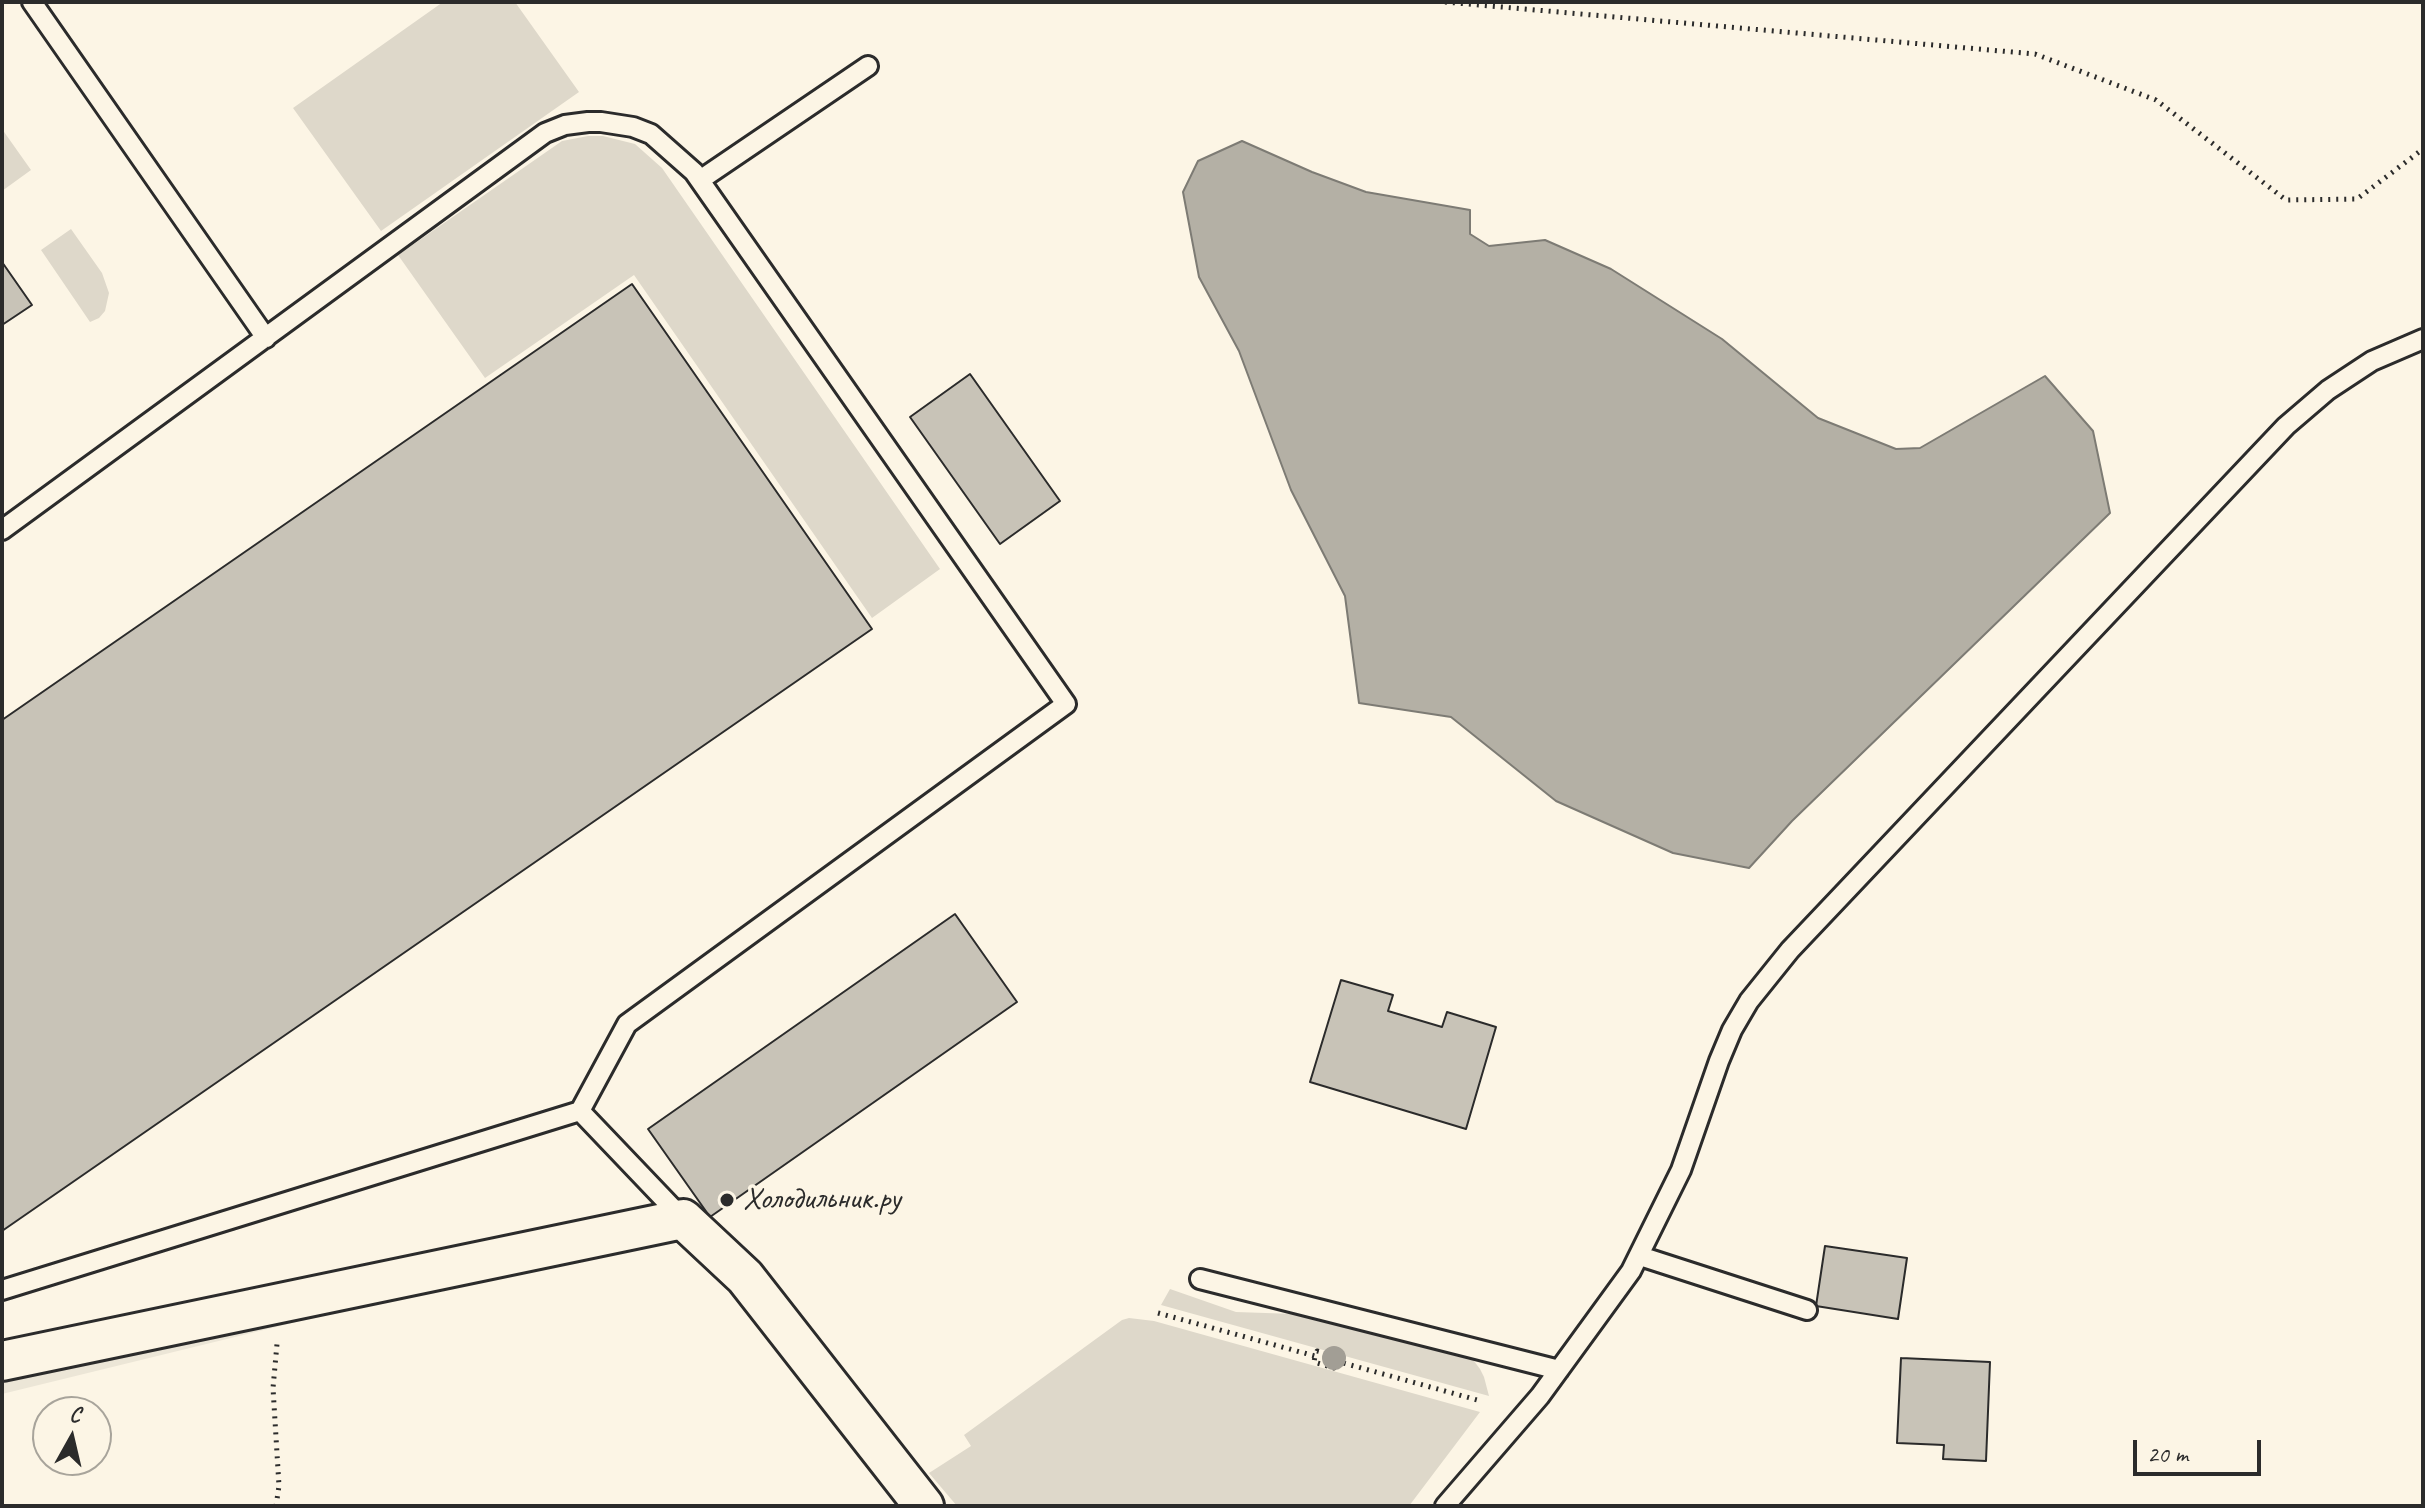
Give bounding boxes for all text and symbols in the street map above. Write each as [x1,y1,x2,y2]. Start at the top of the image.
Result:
place label: Холодильник.ру [743,1181,900,1219]
marker: Холодильник.ру [718,1191,736,1209]
north arrow [32,1396,112,1476]
text: С [68,1400,82,1429]
scale bar [2137,1424,2265,1474]
text: 20 m [2147,1439,2188,1469]

